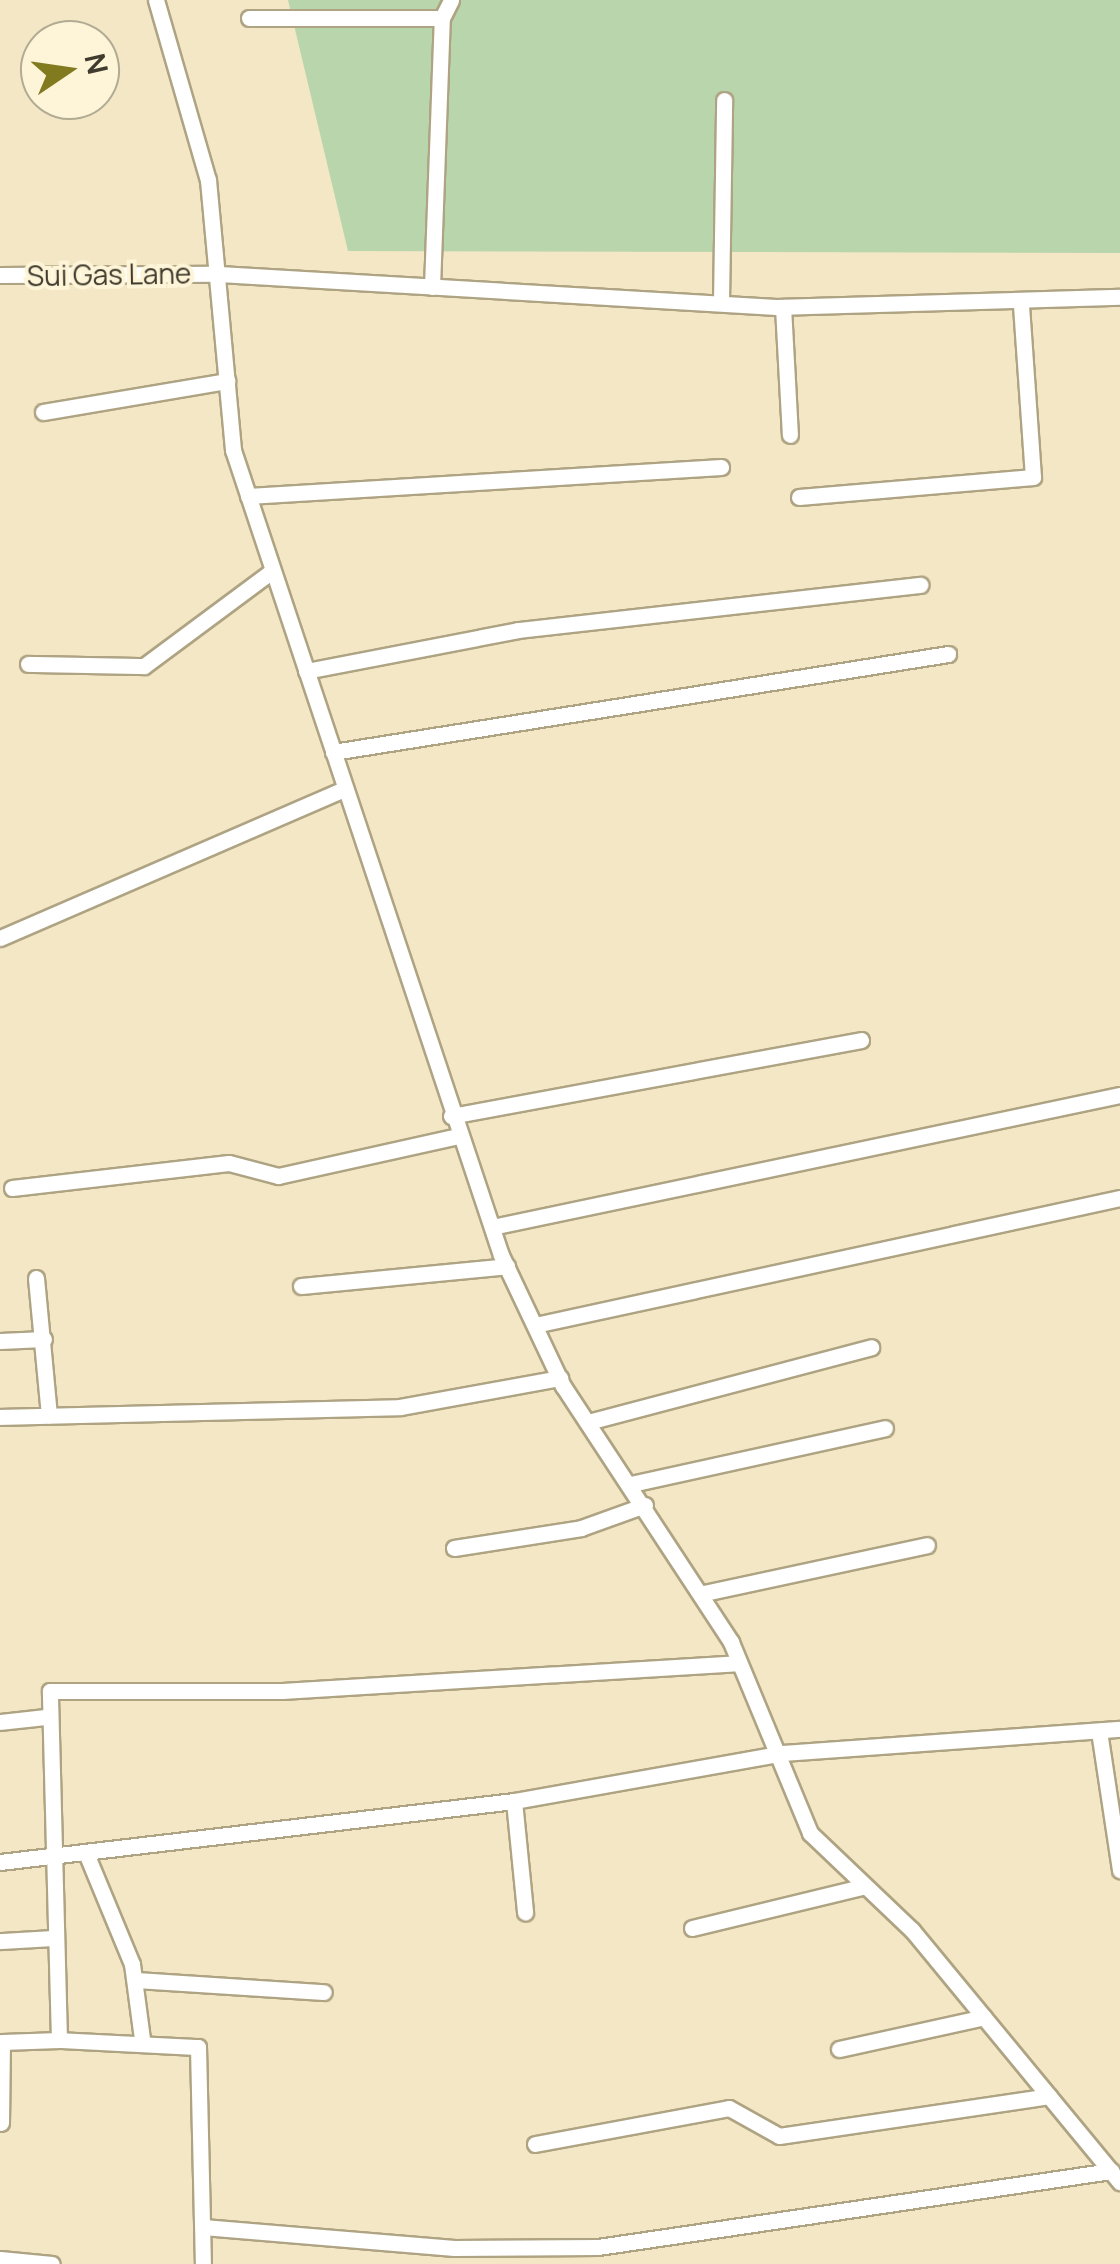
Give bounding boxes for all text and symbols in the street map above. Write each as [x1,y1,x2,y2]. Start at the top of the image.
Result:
north arrow [20,20,120,120]
text: N [77,50,118,78]
street label: Sui Gas Lane [27,256,191,292]

